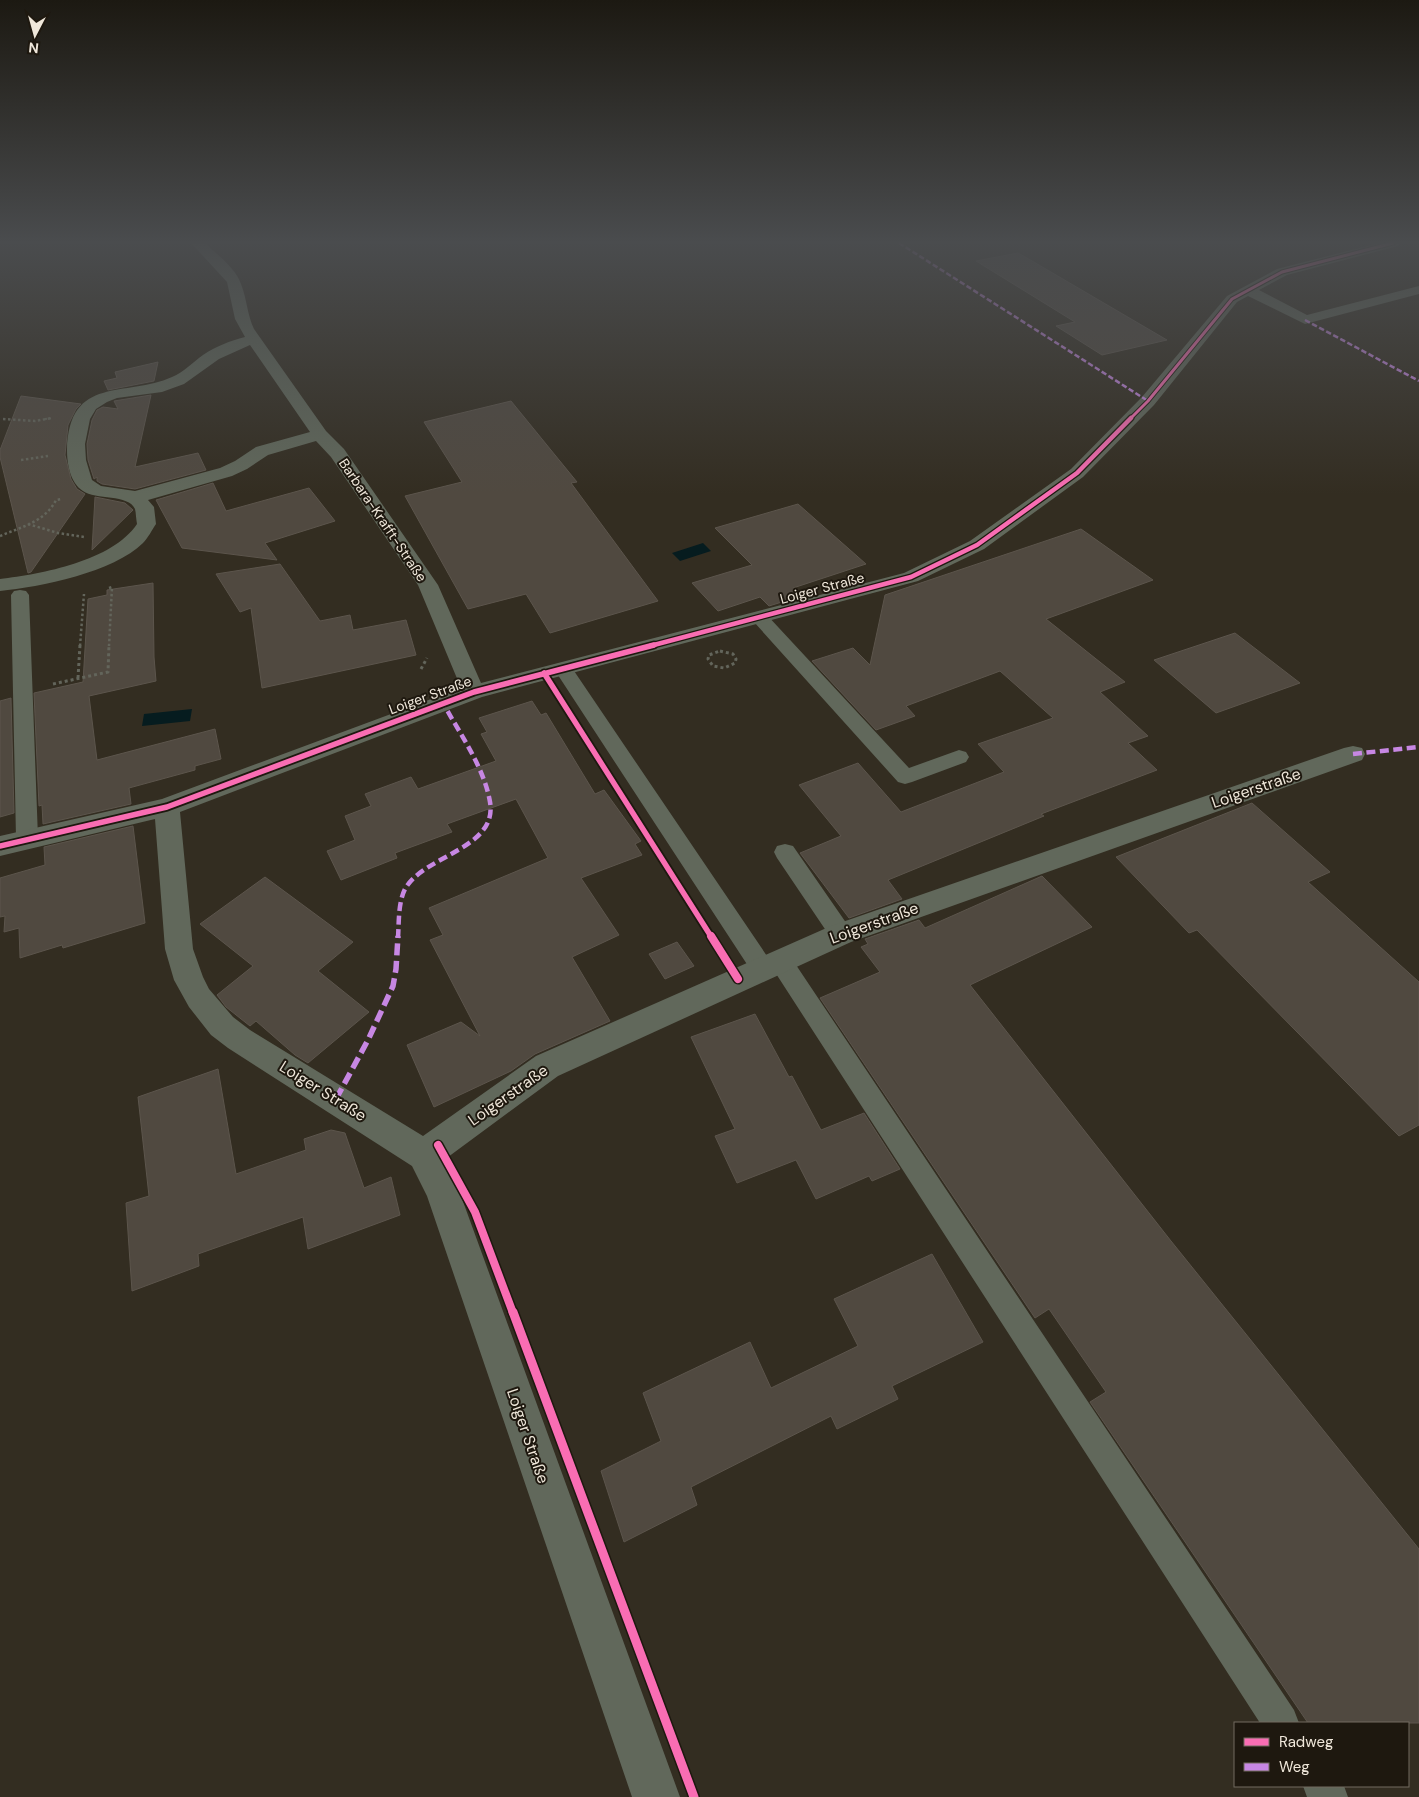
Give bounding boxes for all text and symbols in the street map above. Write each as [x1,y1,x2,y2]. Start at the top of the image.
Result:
north arrow [10,10,60,60]
text: N [28,38,40,57]
street label: Barbara-Krafft-Straße [335,455,431,585]
street label: Loiger Straße [778,568,866,608]
street label: Loiger Straße [386,672,474,718]
street label: Loigerstraße [1209,763,1303,813]
street label: Loigerstraße [827,897,921,949]
street label: Loiger Straße [275,1056,371,1126]
street label: Loigerstraße [464,1060,552,1130]
street label: Loiger Straße [502,1386,554,1486]
legend [1234,1722,1409,1787]
text: Radweg [1279,1732,1333,1752]
text: Weg [1279,1757,1310,1777]

